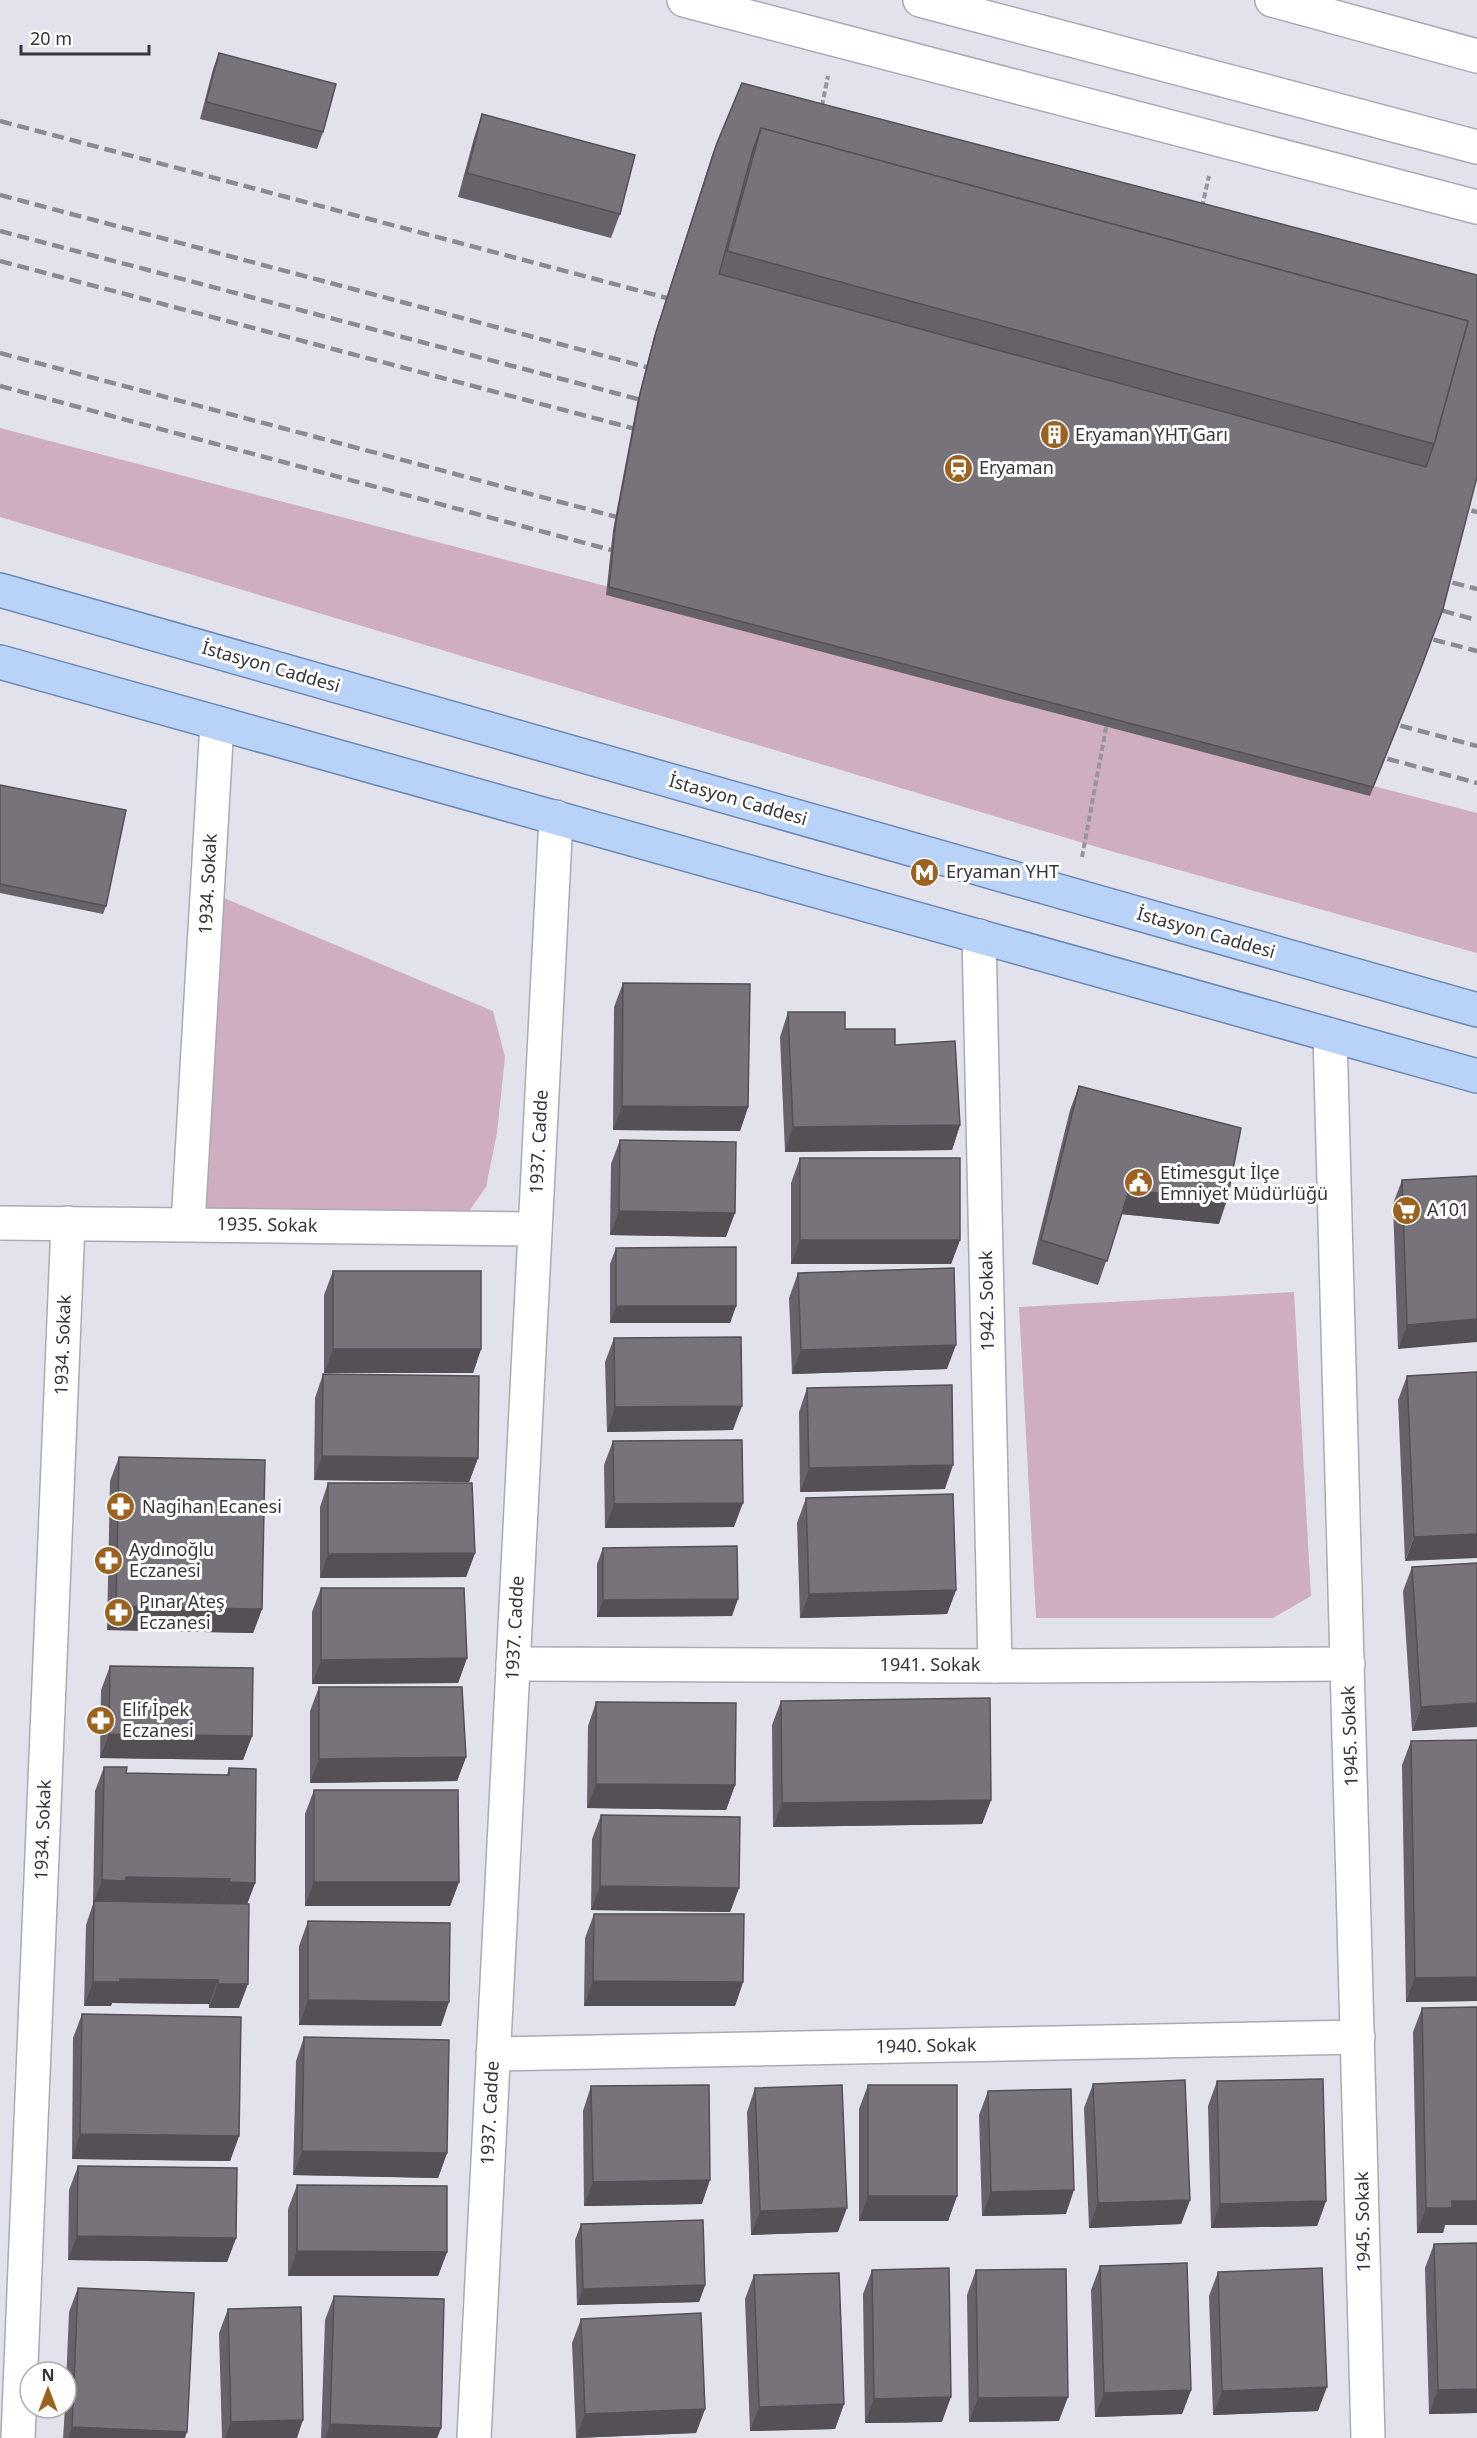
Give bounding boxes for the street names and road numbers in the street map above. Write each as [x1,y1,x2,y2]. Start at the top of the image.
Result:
street label: İstasyon Caddesi [199,635,343,697]
street label: İstasyon Caddesi [666,768,810,830]
street label: 1934. Sokak [192,833,222,935]
street label: İstasyon Caddesi [1134,901,1278,963]
street label: 1937. Cadde [523,1089,553,1195]
street label: 1935. Sokak [216,1211,318,1237]
street label: 1942. Sokak [973,1250,999,1352]
street label: 1934. Sokak [48,1294,76,1396]
street label: 1937. Cadde [499,1575,529,1681]
street label: 1941. Sokak [880,1652,981,1676]
street label: 1945. Sokak [1335,1685,1363,1787]
street label: 1934. Sokak [28,1779,56,1881]
street label: 1940. Sokak [875,2032,977,2058]
street label: 1937. Cadde [474,2060,504,2166]
street label: 1945. Sokak [1349,2171,1375,2273]

